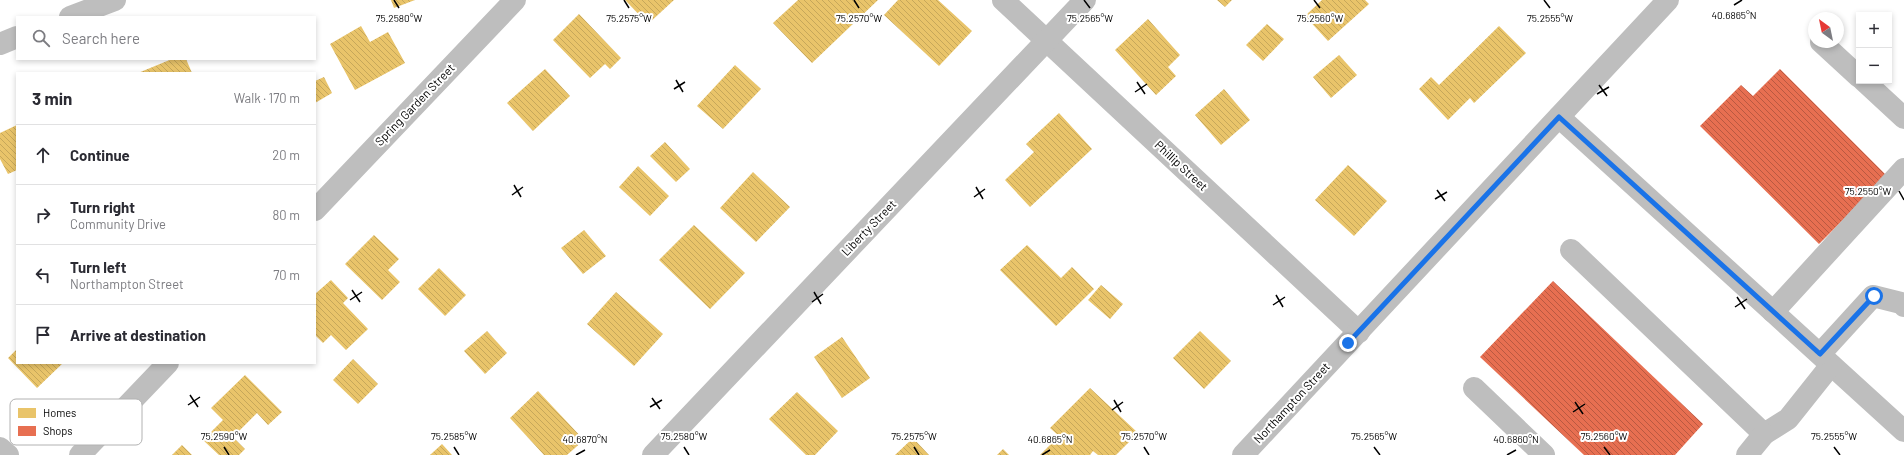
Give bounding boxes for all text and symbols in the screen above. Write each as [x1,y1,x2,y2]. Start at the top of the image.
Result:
text: 40.6865°N [1711,9,1757,21]
text: 75.2580°W [376,12,423,24]
text: 75.2575°W [606,12,652,24]
text: 75.2570°W [836,12,882,24]
text: 75.2565°W [1067,12,1113,24]
text: 75.2560°W [1297,12,1343,24]
text: 75.2555°W [1527,12,1573,24]
north arrow [1808,12,1844,48]
map controls [1856,12,1892,84]
button: + [1856,12,1892,48]
search box [16,16,316,60]
icon: search [30,27,52,49]
text: Search here [62,29,140,47]
button: − [1856,48,1892,84]
street label: Spring Garden Street [372,60,457,148]
text: 3 min [32,88,72,108]
text: Walk · 170 m [234,90,300,106]
street label: Phillip Street [1152,137,1211,193]
icon: ahead [32,144,54,166]
text: Continue [70,146,130,164]
text: 20 m [272,147,300,163]
text: 75.2550°W [1845,185,1891,197]
street label: Liberty Street [838,196,898,258]
text: Turn right [70,198,135,216]
icon: right [32,204,54,226]
text: 80 m [273,207,300,223]
text: Community Drive [70,216,166,232]
text: Turn left [70,258,126,276]
icon: left [32,264,54,286]
text: 70 m [273,267,300,283]
text: Northampton Street [70,276,184,292]
route start [1865,287,1883,305]
icon: arrive [32,324,54,346]
text: Arrive at destination [70,326,206,344]
route end [1339,334,1357,352]
street label: Northampton Street [1250,359,1332,446]
legend [10,399,142,445]
text: Homes [43,406,76,419]
text: Shops [43,424,73,437]
text: 75.2590°W [201,430,248,442]
text: 75.2585°W [431,430,477,442]
text: 75.2580°W [661,430,708,442]
text: 75.2575°W [891,430,937,442]
text: 75.2570°W [1121,430,1167,442]
text: 75.2565°W [1351,430,1397,442]
text: 75.2560°W [1581,430,1627,442]
text: 75.2555°W [1811,430,1857,442]
text: 40.6870°N [562,433,608,445]
text: 40.6865°N [1027,433,1073,445]
text: 40.6860°N [1493,433,1539,445]

